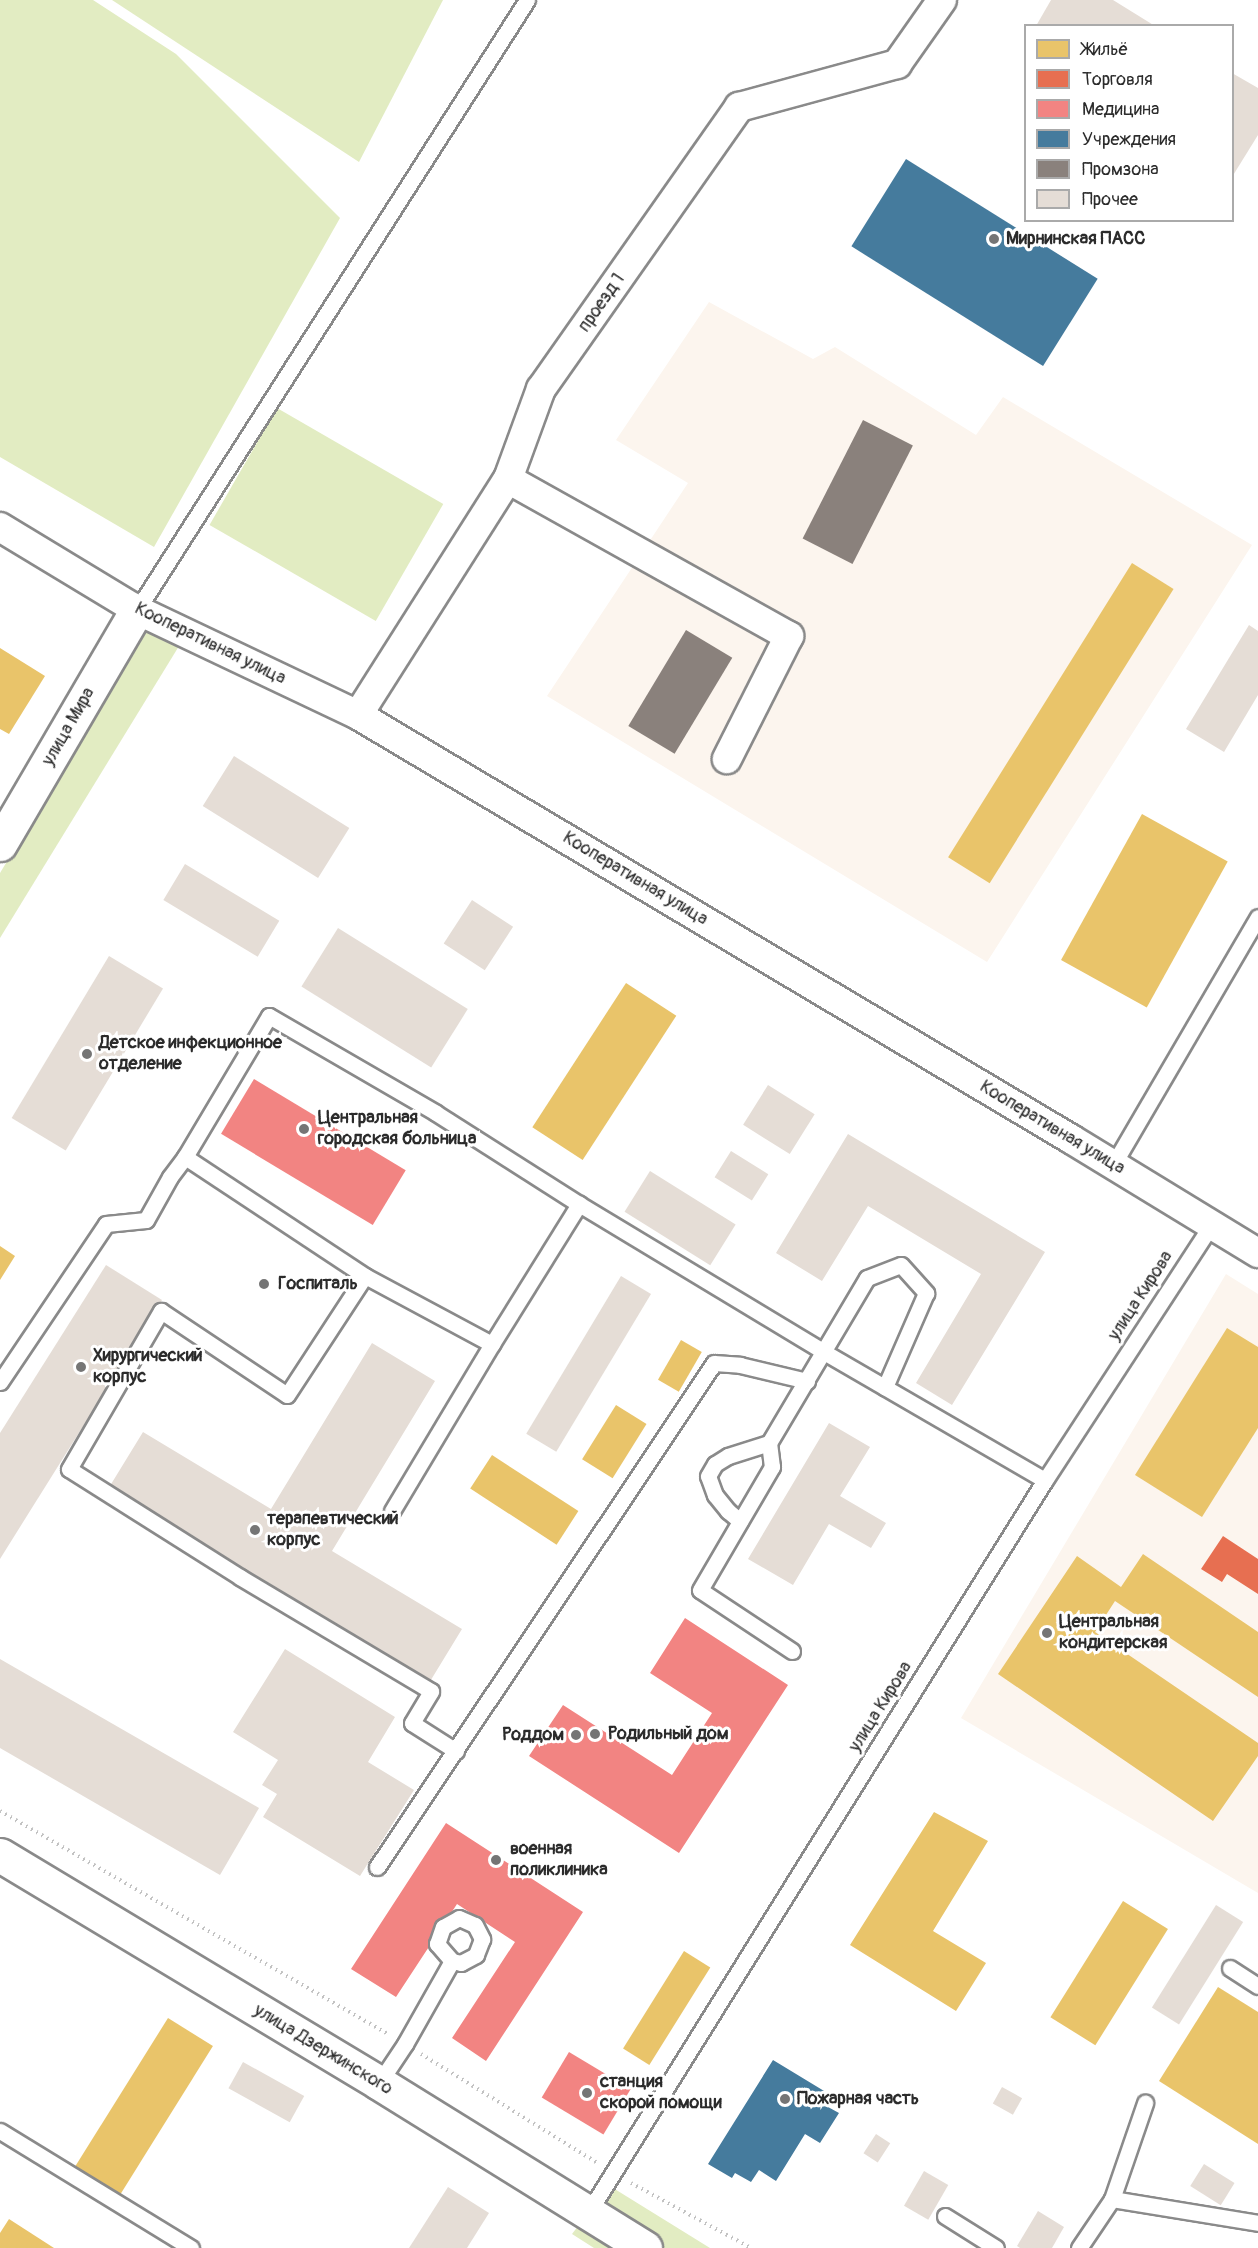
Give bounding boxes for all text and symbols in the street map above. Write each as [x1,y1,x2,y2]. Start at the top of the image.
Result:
legend [1024,24,1234,222]
text: Жильё [1082,38,1128,61]
text: Торговля [1082,68,1153,91]
text: Медицина [1082,98,1159,121]
text: Учреждения [1082,128,1176,151]
text: Промзона [1082,158,1159,181]
text: Прочее [1082,188,1138,211]
place label: Мирнинская ПАСС [1006,228,1145,250]
marker: Мирнинская ПАСС [987,232,1001,246]
street label: проезд 1 [574,270,630,336]
street label: Кооперативная улица [131,598,289,690]
street label: улица Мира [38,684,100,770]
street label: Кооперативная улица [559,827,711,931]
place label: Детское инфекционное отделение [99,1033,282,1076]
marker: Детское инфекционное отделение [80,1047,94,1061]
street label: Кооперативная улица [976,1076,1128,1180]
place label: Центральная городская больница [318,1108,476,1150]
marker: Центральная городская больница [295,1120,313,1138]
street label: улица Кирова [1104,1247,1178,1345]
place label: Госпиталь [278,1273,358,1295]
marker: Госпиталь [255,1275,273,1293]
place label: Хирургический корпус [93,1346,203,1388]
marker: Хирургический корпус [74,1360,88,1374]
place label: терапевтический корпус [267,1509,399,1552]
marker: терапевтический корпус [248,1523,262,1537]
place label: Центральная кондитерская [1059,1612,1167,1654]
marker: Центральная кондитерская [1040,1626,1054,1640]
street label: улица Кирова [845,1658,917,1756]
place label: Родильный дом [608,1723,729,1745]
place label: Роддом [502,1724,564,1746]
marker: Родильный дом [586,1725,604,1743]
marker: Роддом [569,1728,583,1742]
place label: военная поликлиника [510,1839,608,1882]
marker: военная поликлиника [487,1851,505,1869]
street label: улица Дзержинского [250,2000,396,2100]
place label: станция скорой помощи [600,2072,722,2114]
marker: станция скорой помощи [578,2084,596,2102]
place label: Пожарная часть [797,2088,919,2110]
marker: Пожарная часть [778,2092,792,2106]

